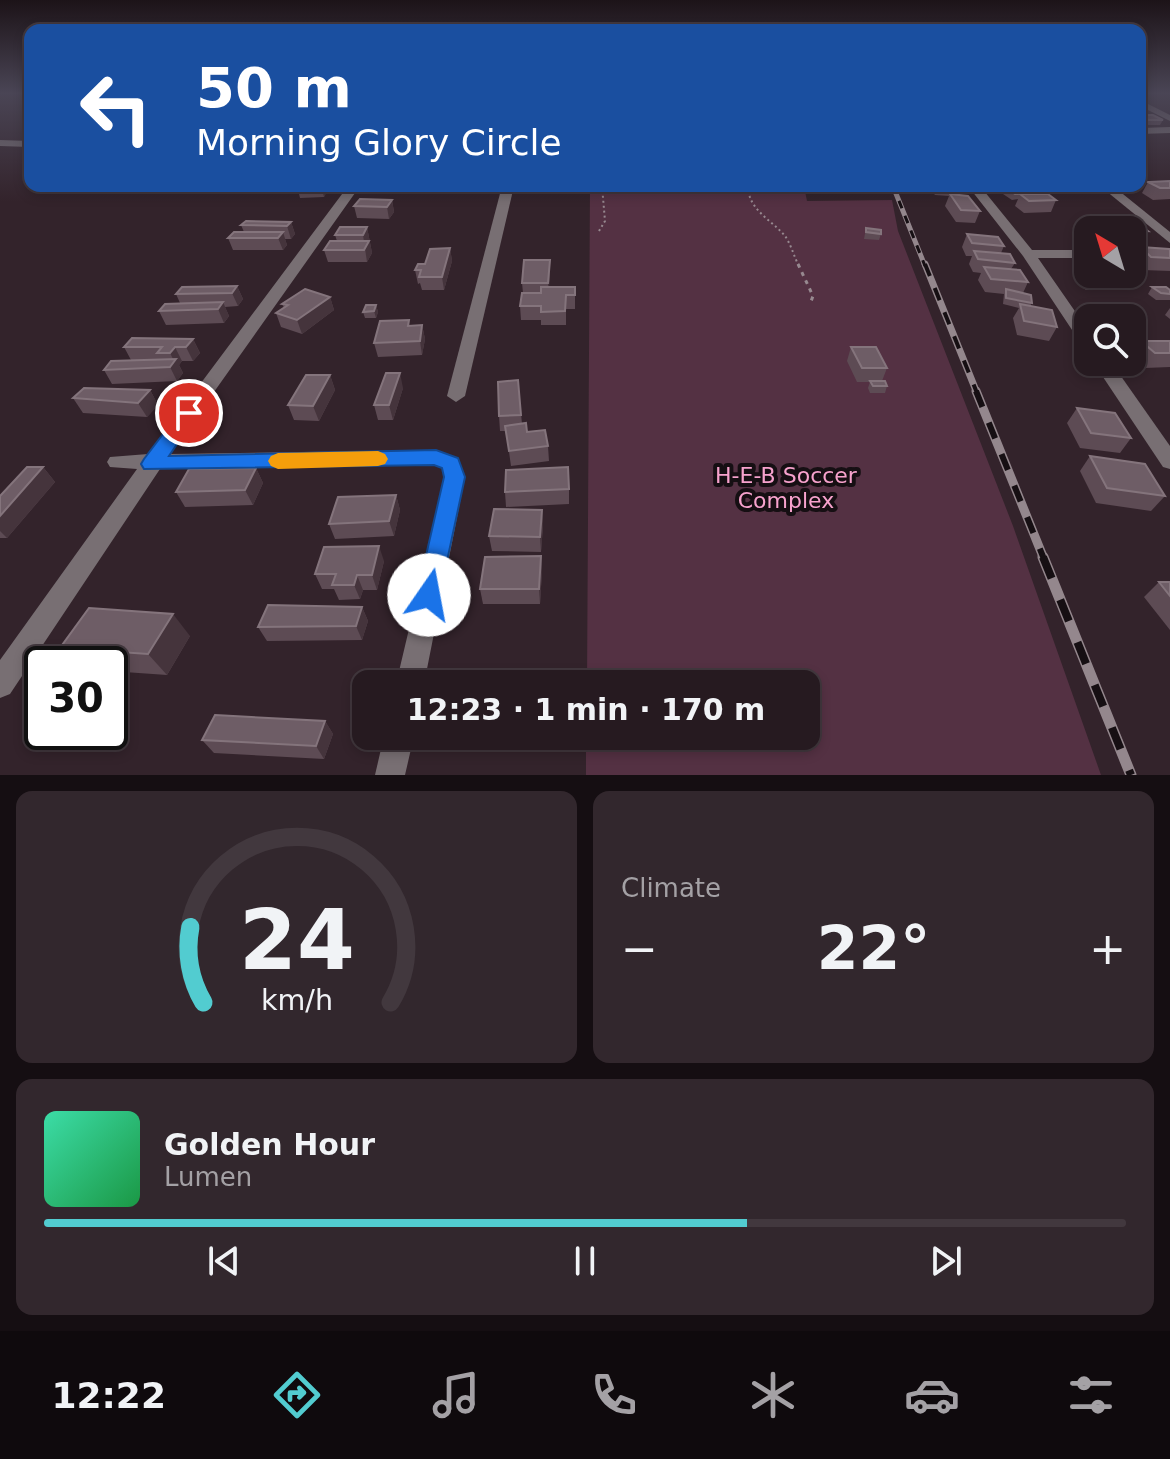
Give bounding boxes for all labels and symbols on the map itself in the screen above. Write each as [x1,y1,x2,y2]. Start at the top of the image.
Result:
north arrow [1074,216,1146,288]
pin [155,379,223,447]
park label: H-E-B Soccer Complex [715,463,858,513]
position arrow [387,553,471,637]
speed limit sign: 30 [24,646,128,750]

